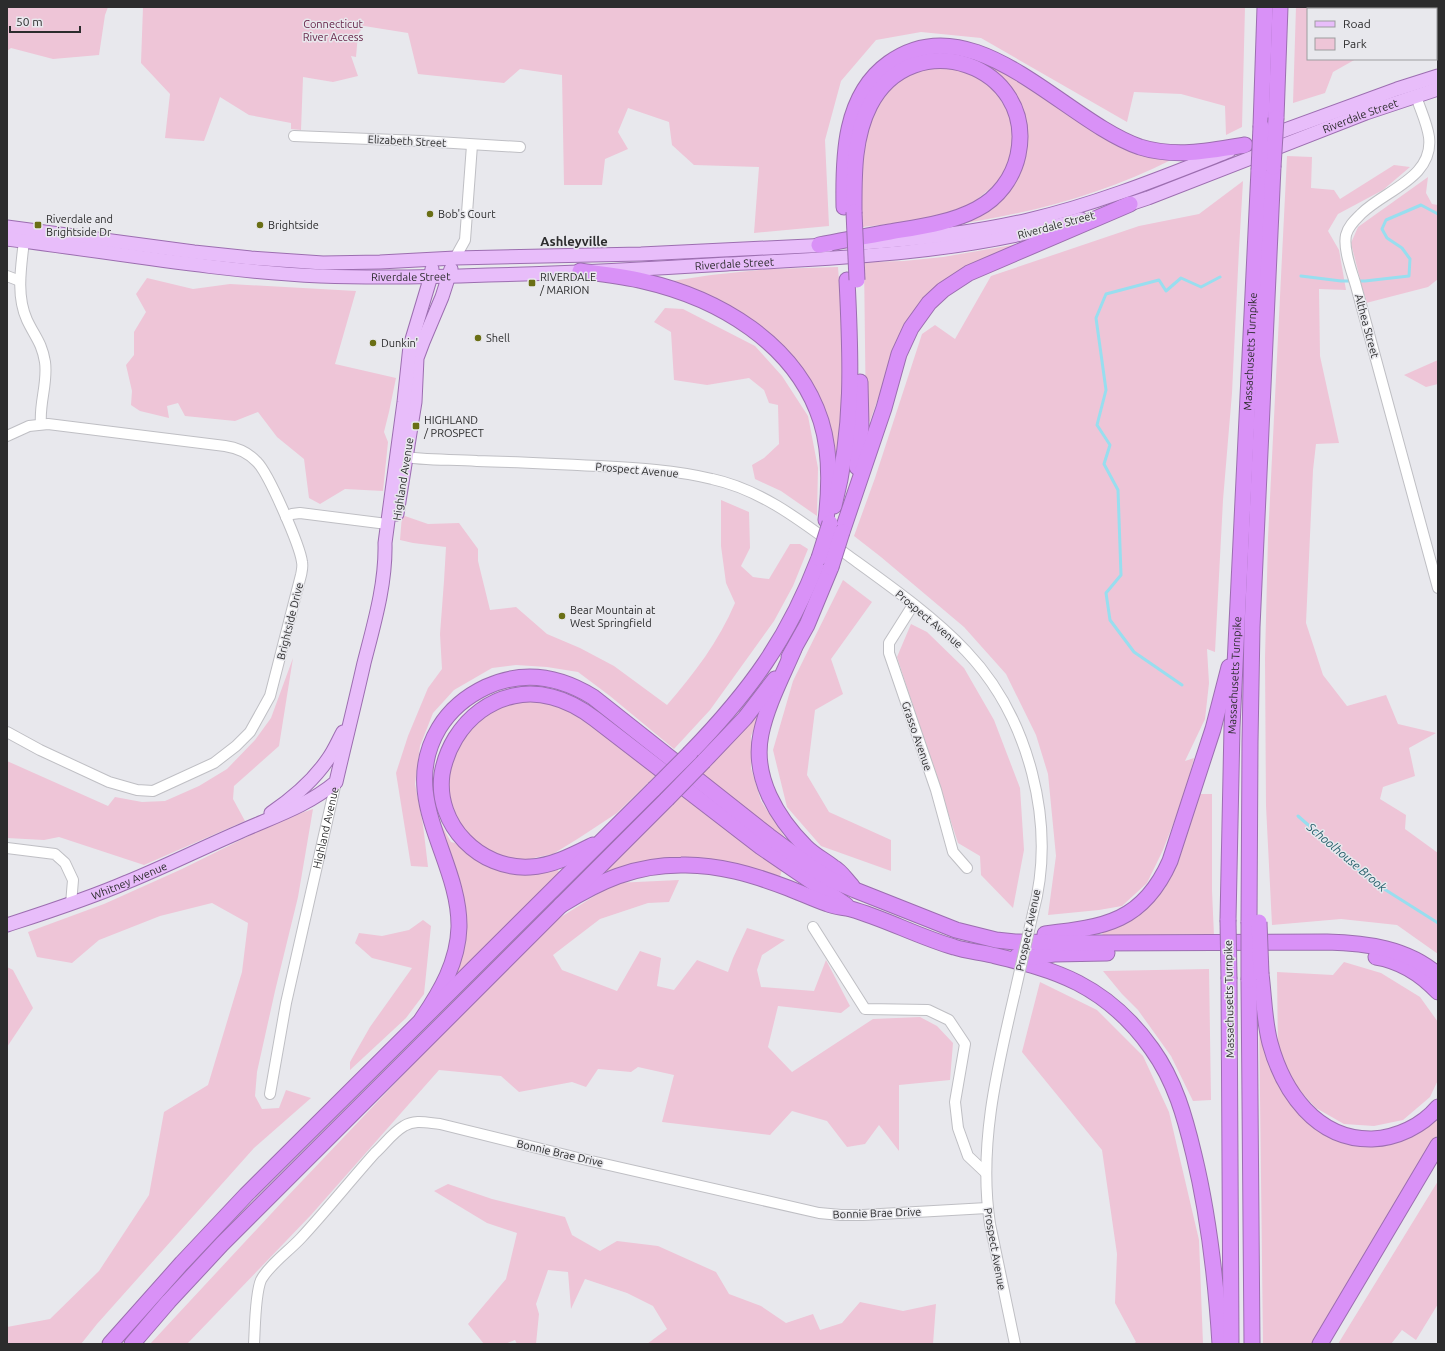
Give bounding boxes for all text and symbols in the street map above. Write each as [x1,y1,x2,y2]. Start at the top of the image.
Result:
scale bar [10,8,80,34]
legend [1307,8,1437,60]
text: 50 m [16,15,43,28]
text: Road [1343,17,1371,30]
park label: Connecticut River Access [303,18,363,43]
text: Park [1343,37,1367,50]
street label: Riverdale Street [1321,97,1400,135]
street label: Elizabeth Street [367,133,447,149]
place label: Bob's Court [438,208,496,220]
marker: Bob's Court [425,209,435,219]
street label: Riverdale Street [1016,209,1097,241]
place label: Riverdale and Brightside Dr [46,213,113,238]
place label: Brightside [268,219,319,231]
marker: Riverdale and Brightside Dr [33,220,43,230]
marker: Brightside [255,220,265,230]
district label: Ashleyville [540,234,608,248]
street label: Riverdale Street [694,256,775,272]
street label: Riverdale Street [371,270,451,283]
place label: RIVERDALE / MARION [539,271,596,296]
marker: RIVERDALE / MARION [527,278,537,288]
street label: Massachusetts Turnpike [1241,292,1259,411]
street label: Althea Street [1353,293,1381,360]
place label: Shell [486,332,510,344]
marker: Shell [473,333,483,343]
place label: Dunkin' [381,337,418,349]
marker: Dunkin' [368,338,378,348]
place label: HIGHLAND / PROSPECT [423,414,484,439]
marker: HIGHLAND / PROSPECT [411,421,421,431]
street label: Highland Avenue [391,437,415,521]
street label: Prospect Avenue [595,460,679,480]
street label: Brightside Drive [275,581,305,661]
street label: Prospect Avenue [893,588,965,650]
place label: Bear Mountain at West Springfield [570,604,656,629]
marker: Bear Mountain at West Springfield [557,611,567,621]
street label: Massachusetts Turnpike [1226,616,1243,734]
street label: Grasso Avenue [899,700,935,772]
street label: Highland Avenue [311,786,341,870]
water label: Schoolhouse Brook [1304,819,1390,894]
street label: Whitney Avenue [90,860,169,902]
street label: Prospect Avenue [1013,888,1043,972]
street label: Massachusetts Turnpike [1222,940,1236,1058]
street label: Bonnie Brae Drive [515,1137,605,1169]
street label: Bonnie Brae Drive [832,1205,922,1221]
street label: Prospect Avenue [982,1207,1008,1291]

